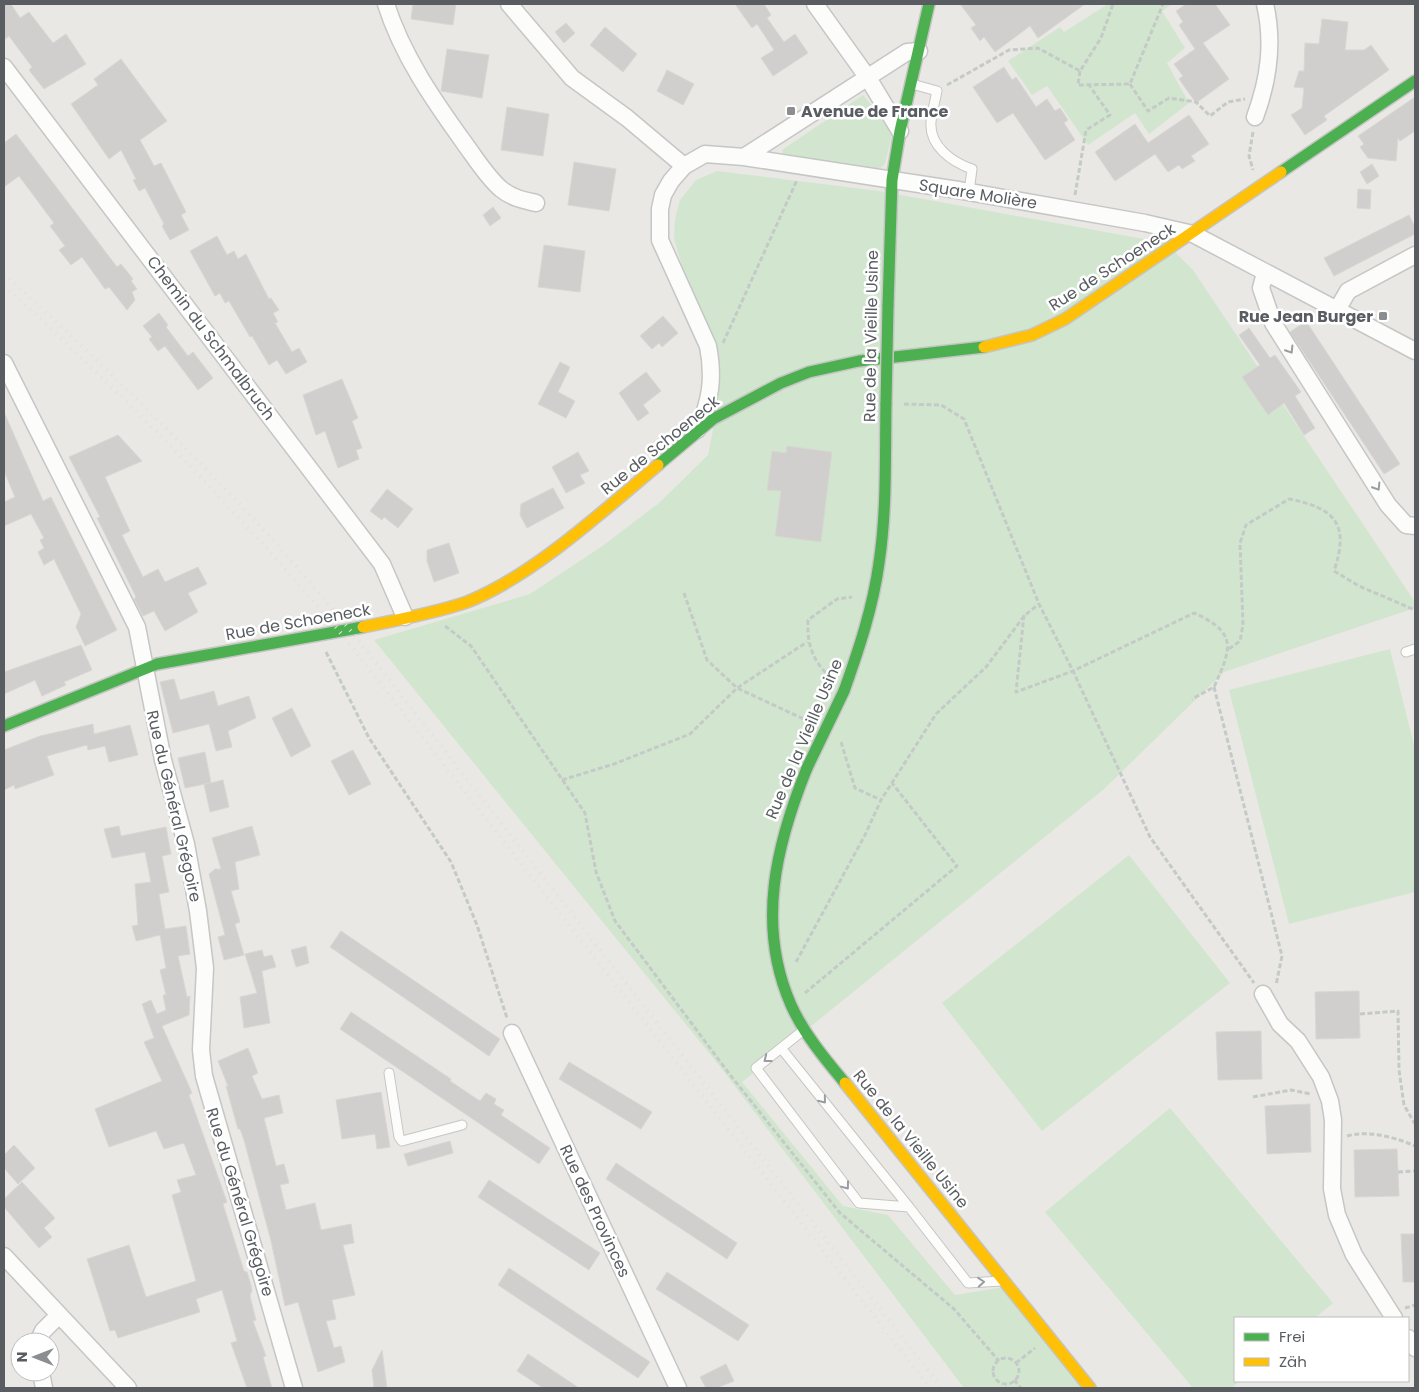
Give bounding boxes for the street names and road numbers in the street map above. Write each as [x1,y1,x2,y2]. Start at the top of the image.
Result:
street label: Square Molière [917,173,1039,215]
street label: Rue de Schoeneck [1044,217,1180,317]
street label: Rue de la Vieille Usine [858,250,884,422]
street label: Chemin du Schmalbruch [142,251,280,425]
street label: Rue de Schoeneck [596,389,725,500]
street label: Rue de Schoeneck [224,598,373,646]
street label: Rue de la Vieille Usine [760,655,848,823]
street label: Rue du Général Grégoire [141,708,207,904]
street label: Rue de la Vieille Usine [848,1065,974,1213]
street label: Rue du Général Grégoire [200,1105,280,1299]
street label: Rue des Provinces [554,1141,636,1281]

